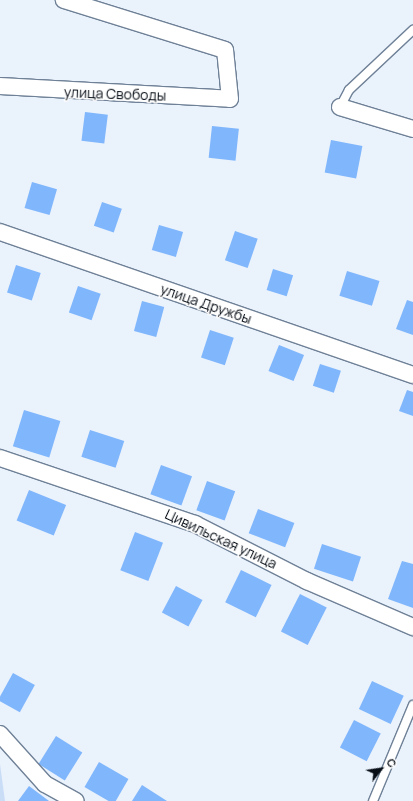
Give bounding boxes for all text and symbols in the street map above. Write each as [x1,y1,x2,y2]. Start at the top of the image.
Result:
street label: улица Свободы [64,84,166,104]
street label: улица Дружбы [158,281,254,327]
street label: Цивильская улица [162,506,280,572]
north arrow [361,749,401,789]
text: С [383,755,400,770]

